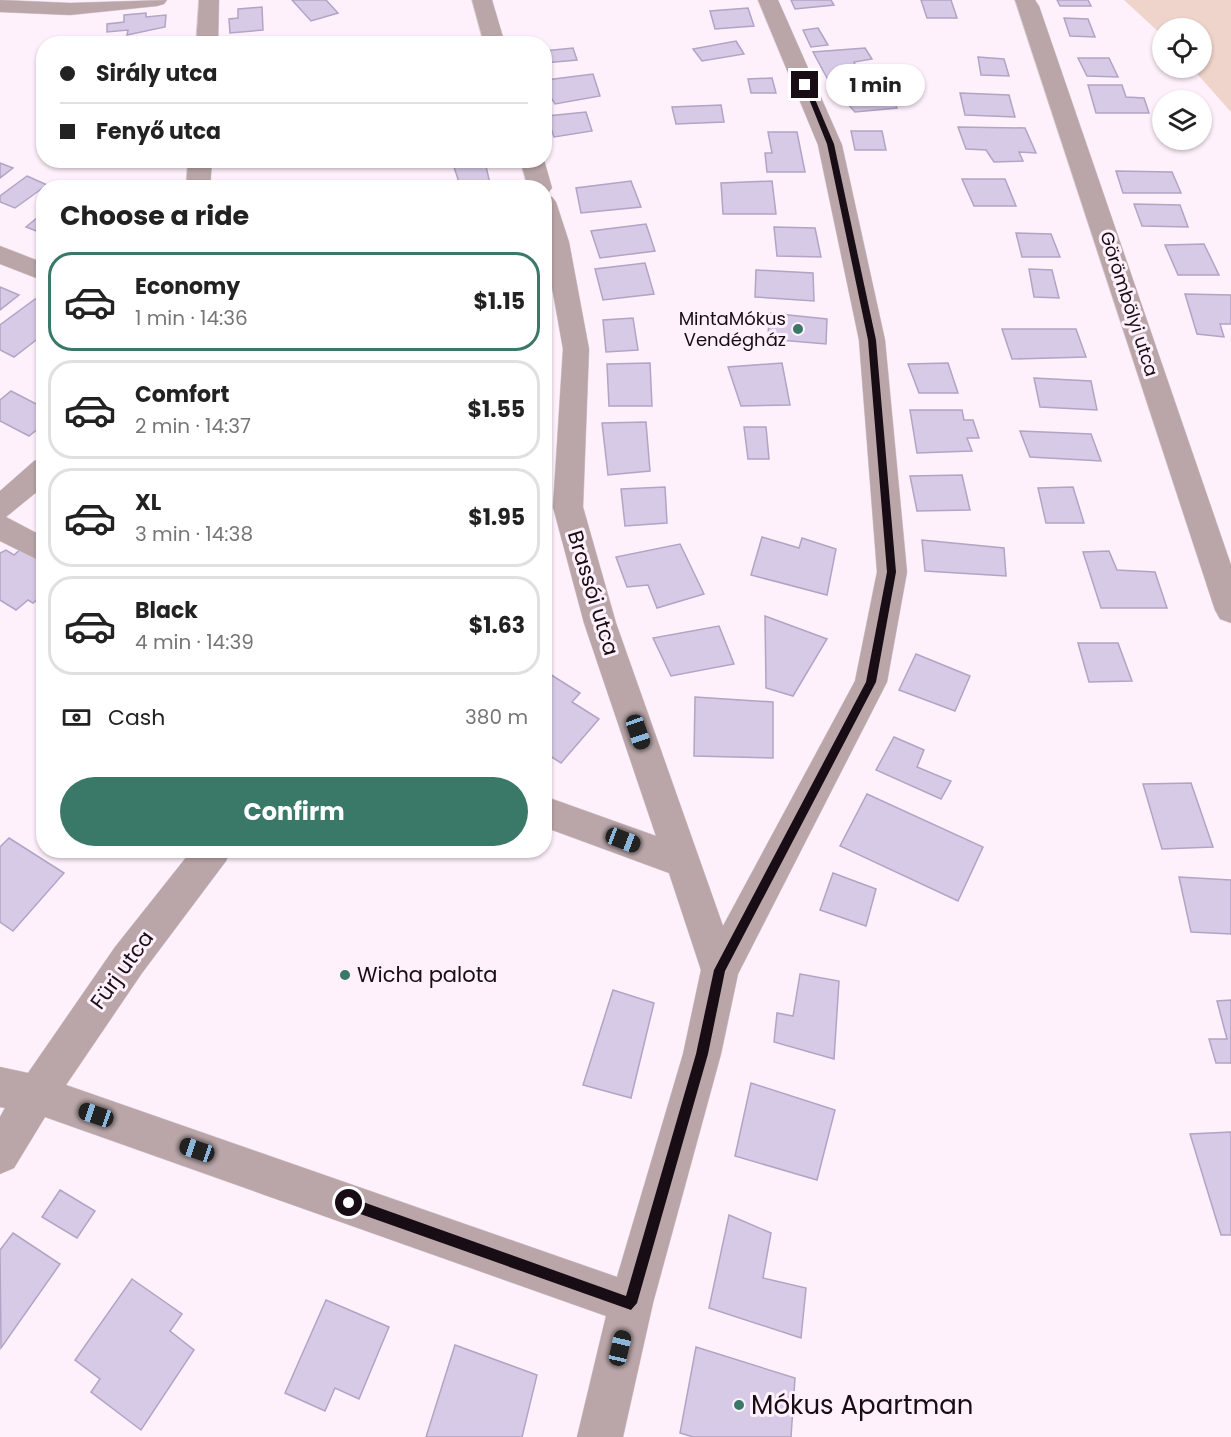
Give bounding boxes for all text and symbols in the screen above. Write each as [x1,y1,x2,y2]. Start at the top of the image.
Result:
map controls [1152,18,1212,150]
button: locate [1152,18,1212,78]
text: Sirály utca [96,58,217,89]
callout: 1 min [826,64,925,106]
route end [791,71,818,98]
text: 1 min [849,71,902,99]
button: layers [1152,90,1212,150]
text: Fenyő utca [96,116,221,147]
text: Choose a ride [60,197,249,234]
street label: Görömbölyi utca [1094,228,1165,379]
text: Economy [135,271,240,302]
icon: car [63,275,117,329]
text: $1.15 [473,286,525,317]
text: 1 min · 14:36 [135,304,248,332]
place label: MintaMókus Vendégház [679,306,786,352]
marker: MintaMókus Vendégház [791,322,805,336]
text: Comfort [135,379,229,410]
icon: car [63,383,117,437]
text: $1.55 [467,394,525,425]
text: 2 min · 14:37 [135,412,251,440]
text: XL [135,487,161,518]
icon: car [63,491,117,545]
text: $1.95 [468,502,525,533]
text: 3 min · 14:38 [135,520,253,548]
street label: Brassói utca [561,527,626,659]
text: Black [135,595,198,626]
icon: car [63,599,117,653]
text: $1.63 [469,610,525,641]
text: 4 min · 14:39 [135,628,254,656]
icon: cash [60,701,93,734]
text: Cash [108,702,165,733]
text: 380 m [465,703,528,731]
car [624,712,652,752]
button: Confirm [60,777,528,846]
car [603,825,643,855]
street label: Fürj utca [83,924,160,1015]
place label: Wicha palota [357,960,498,989]
marker: Wicha palota [338,968,352,982]
car [76,1101,116,1129]
car [177,1136,217,1164]
route start [335,1189,362,1216]
car [607,1328,633,1368]
place label: Mókus Apartman [751,1387,973,1423]
marker: Mókus Apartman [732,1398,746,1412]

